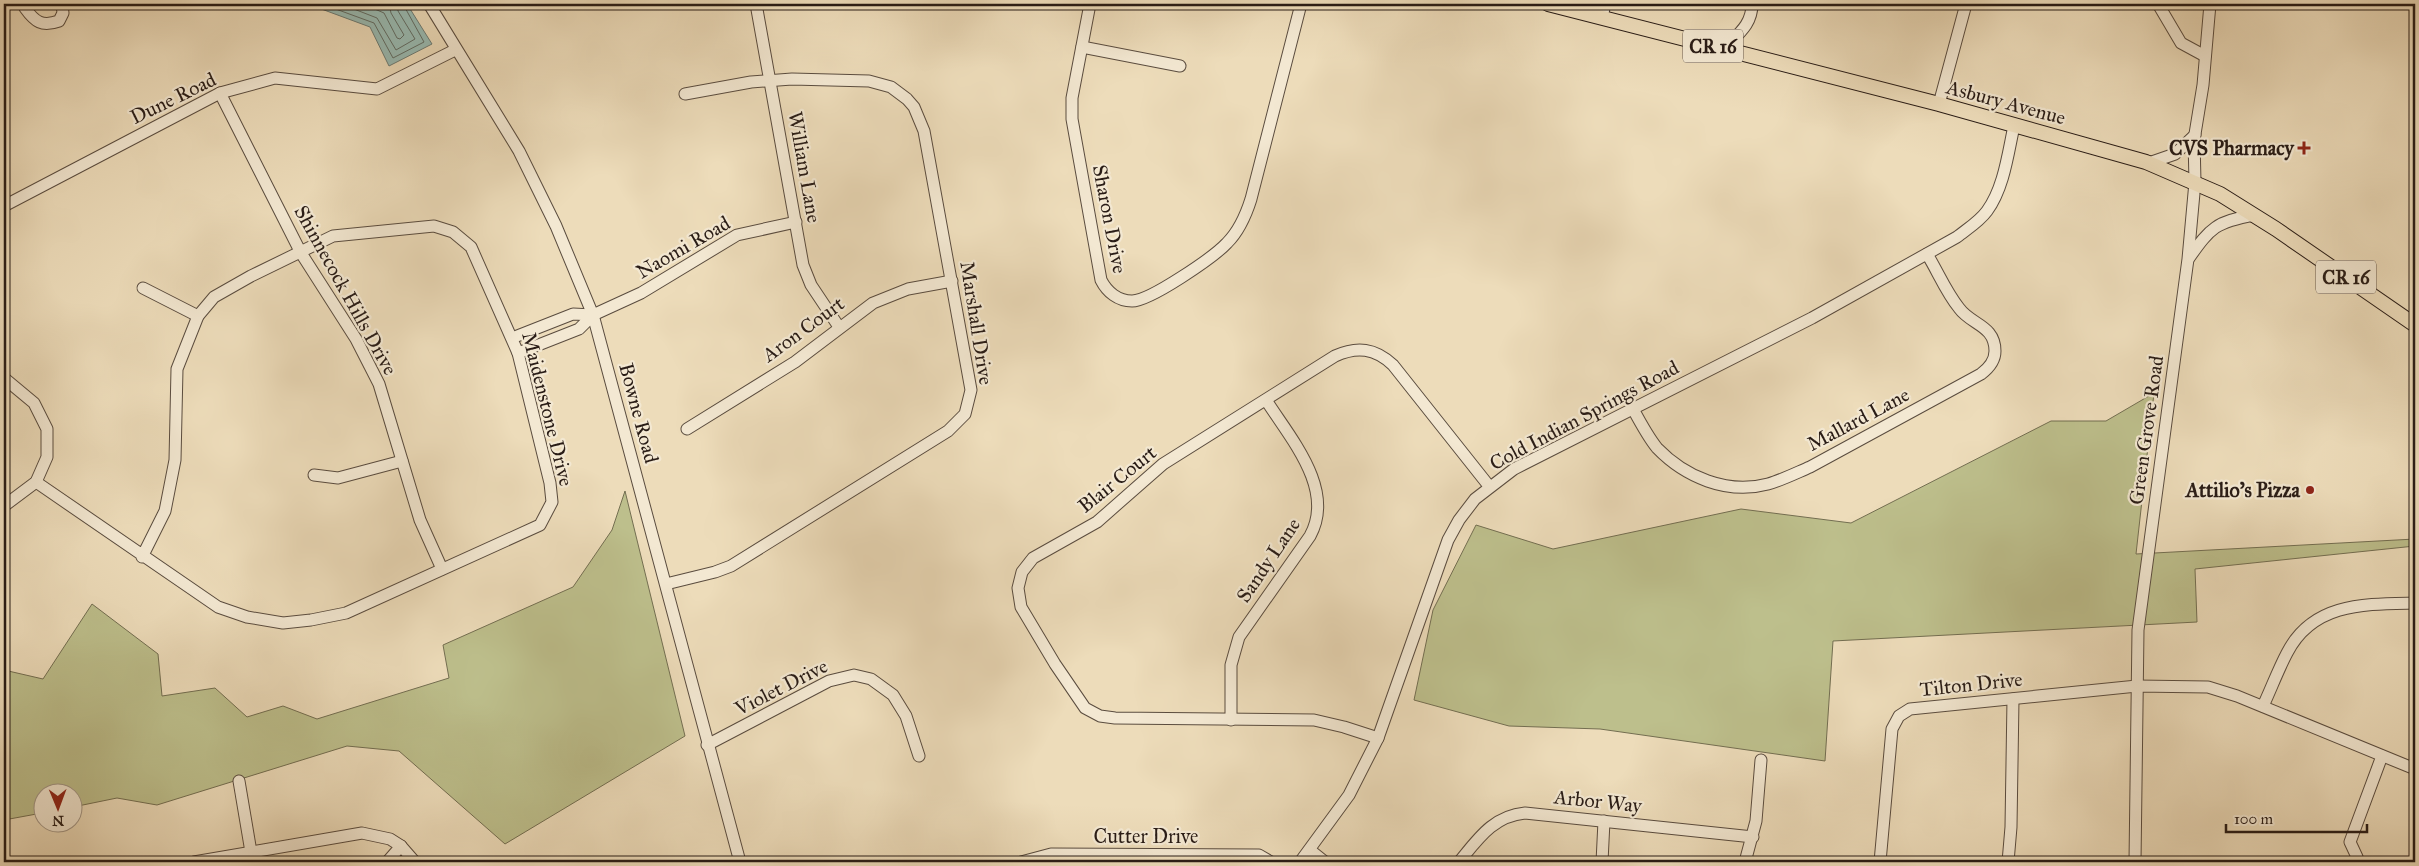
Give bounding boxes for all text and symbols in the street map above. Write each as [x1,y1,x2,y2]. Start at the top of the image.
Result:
road number: CR 16 [1683,29,1743,62]
street label: Dune Road [126,67,220,129]
street label: Asbury Avenue [1943,74,2068,129]
street label: William Lane [783,109,827,225]
place label: CVS Pharmacy [2169,136,2296,161]
marker: CVS Pharmacy [2298,142,2310,154]
street label: Sharon Drive [1088,163,1132,275]
street label: Shinnecock Hills Drive [289,201,403,379]
street label: Naomi Road [632,211,734,283]
street label: Marshall Drive [955,259,999,387]
road number: CR 16 [2316,260,2376,294]
street label: Aron Court [757,291,849,367]
street label: Maidenstone Drive [517,329,579,489]
street label: Green Grove Road [2124,354,2168,506]
street label: Cold Indian Springs Road [1485,355,1683,476]
street label: Bowne Road [614,360,664,466]
street label: Mallard Lane [1803,382,1913,456]
street label: Blair Court [1073,440,1161,518]
place label: Attilio's Pizza [2184,478,2301,502]
marker: Attilio's Pizza [2304,484,2316,496]
street label: Sandy Lane [1231,513,1305,607]
street label: Violet Drive [730,653,831,721]
street label: Tilton Drive [1918,667,2024,701]
north arrow [32,784,82,834]
street label: Arbor Way [1552,784,1644,818]
scale bar [2226,801,2368,833]
text: 100 m [2234,810,2274,828]
text: N [52,812,64,829]
street label: Cutter Drive [1094,824,1198,848]

